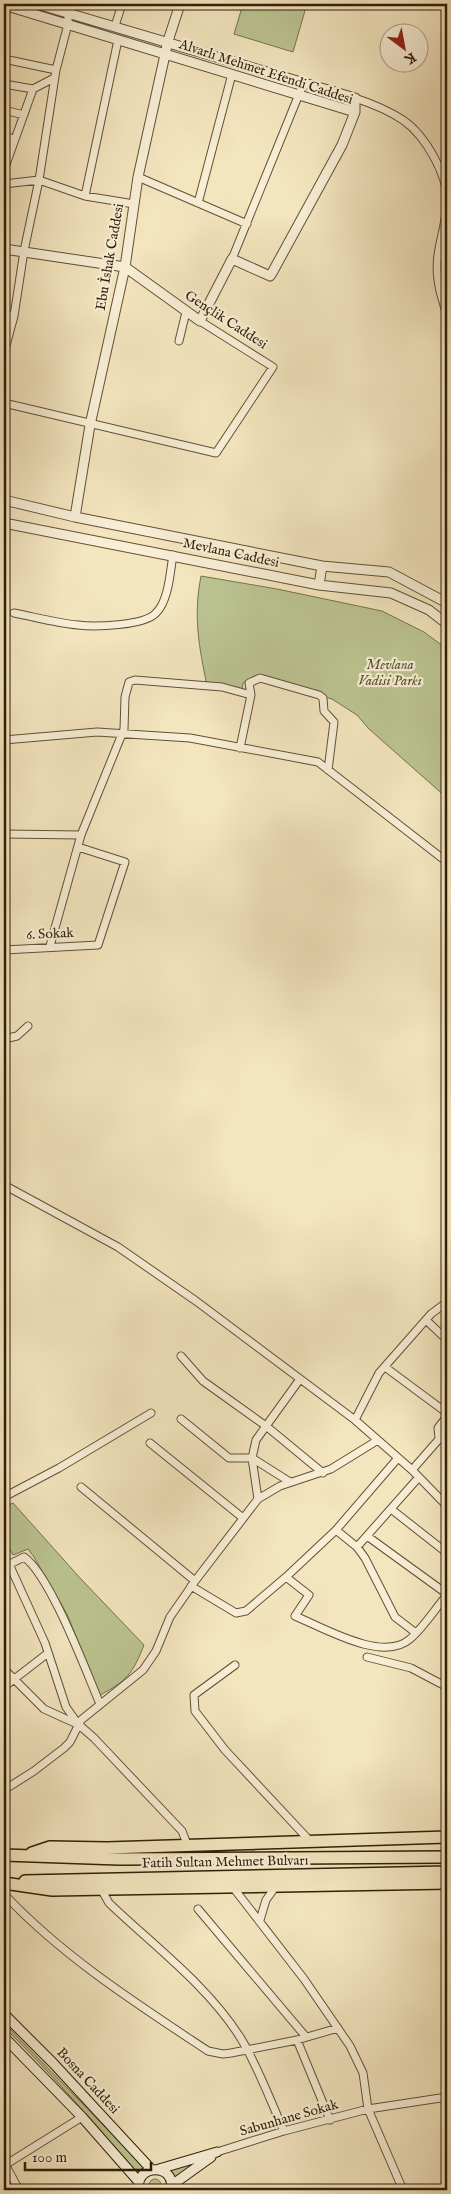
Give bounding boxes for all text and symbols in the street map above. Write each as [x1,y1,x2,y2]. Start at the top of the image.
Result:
north arrow [378,22,428,72]
street label: Alvarlı Mehmet Efendi Caddesi [176,35,356,109]
text: K [401,48,419,69]
street label: Ebu İshak Caddesi [92,202,128,312]
street label: Gençlik Caddesi [181,287,271,354]
street label: Mevlana Caddesi [181,534,281,572]
park label: Mevlana Vadisi Parkı [358,656,422,690]
street label: 6. Sokak [26,924,75,944]
street label: Fatih Sultan Mehmet Bulvarı [142,1852,309,1872]
street label: Bosna Caddesi [53,2044,124,2118]
street label: Sabunhane Sokak [238,2095,341,2141]
scale bar [25,2139,151,2171]
text: 100 m [32,2148,68,2167]

